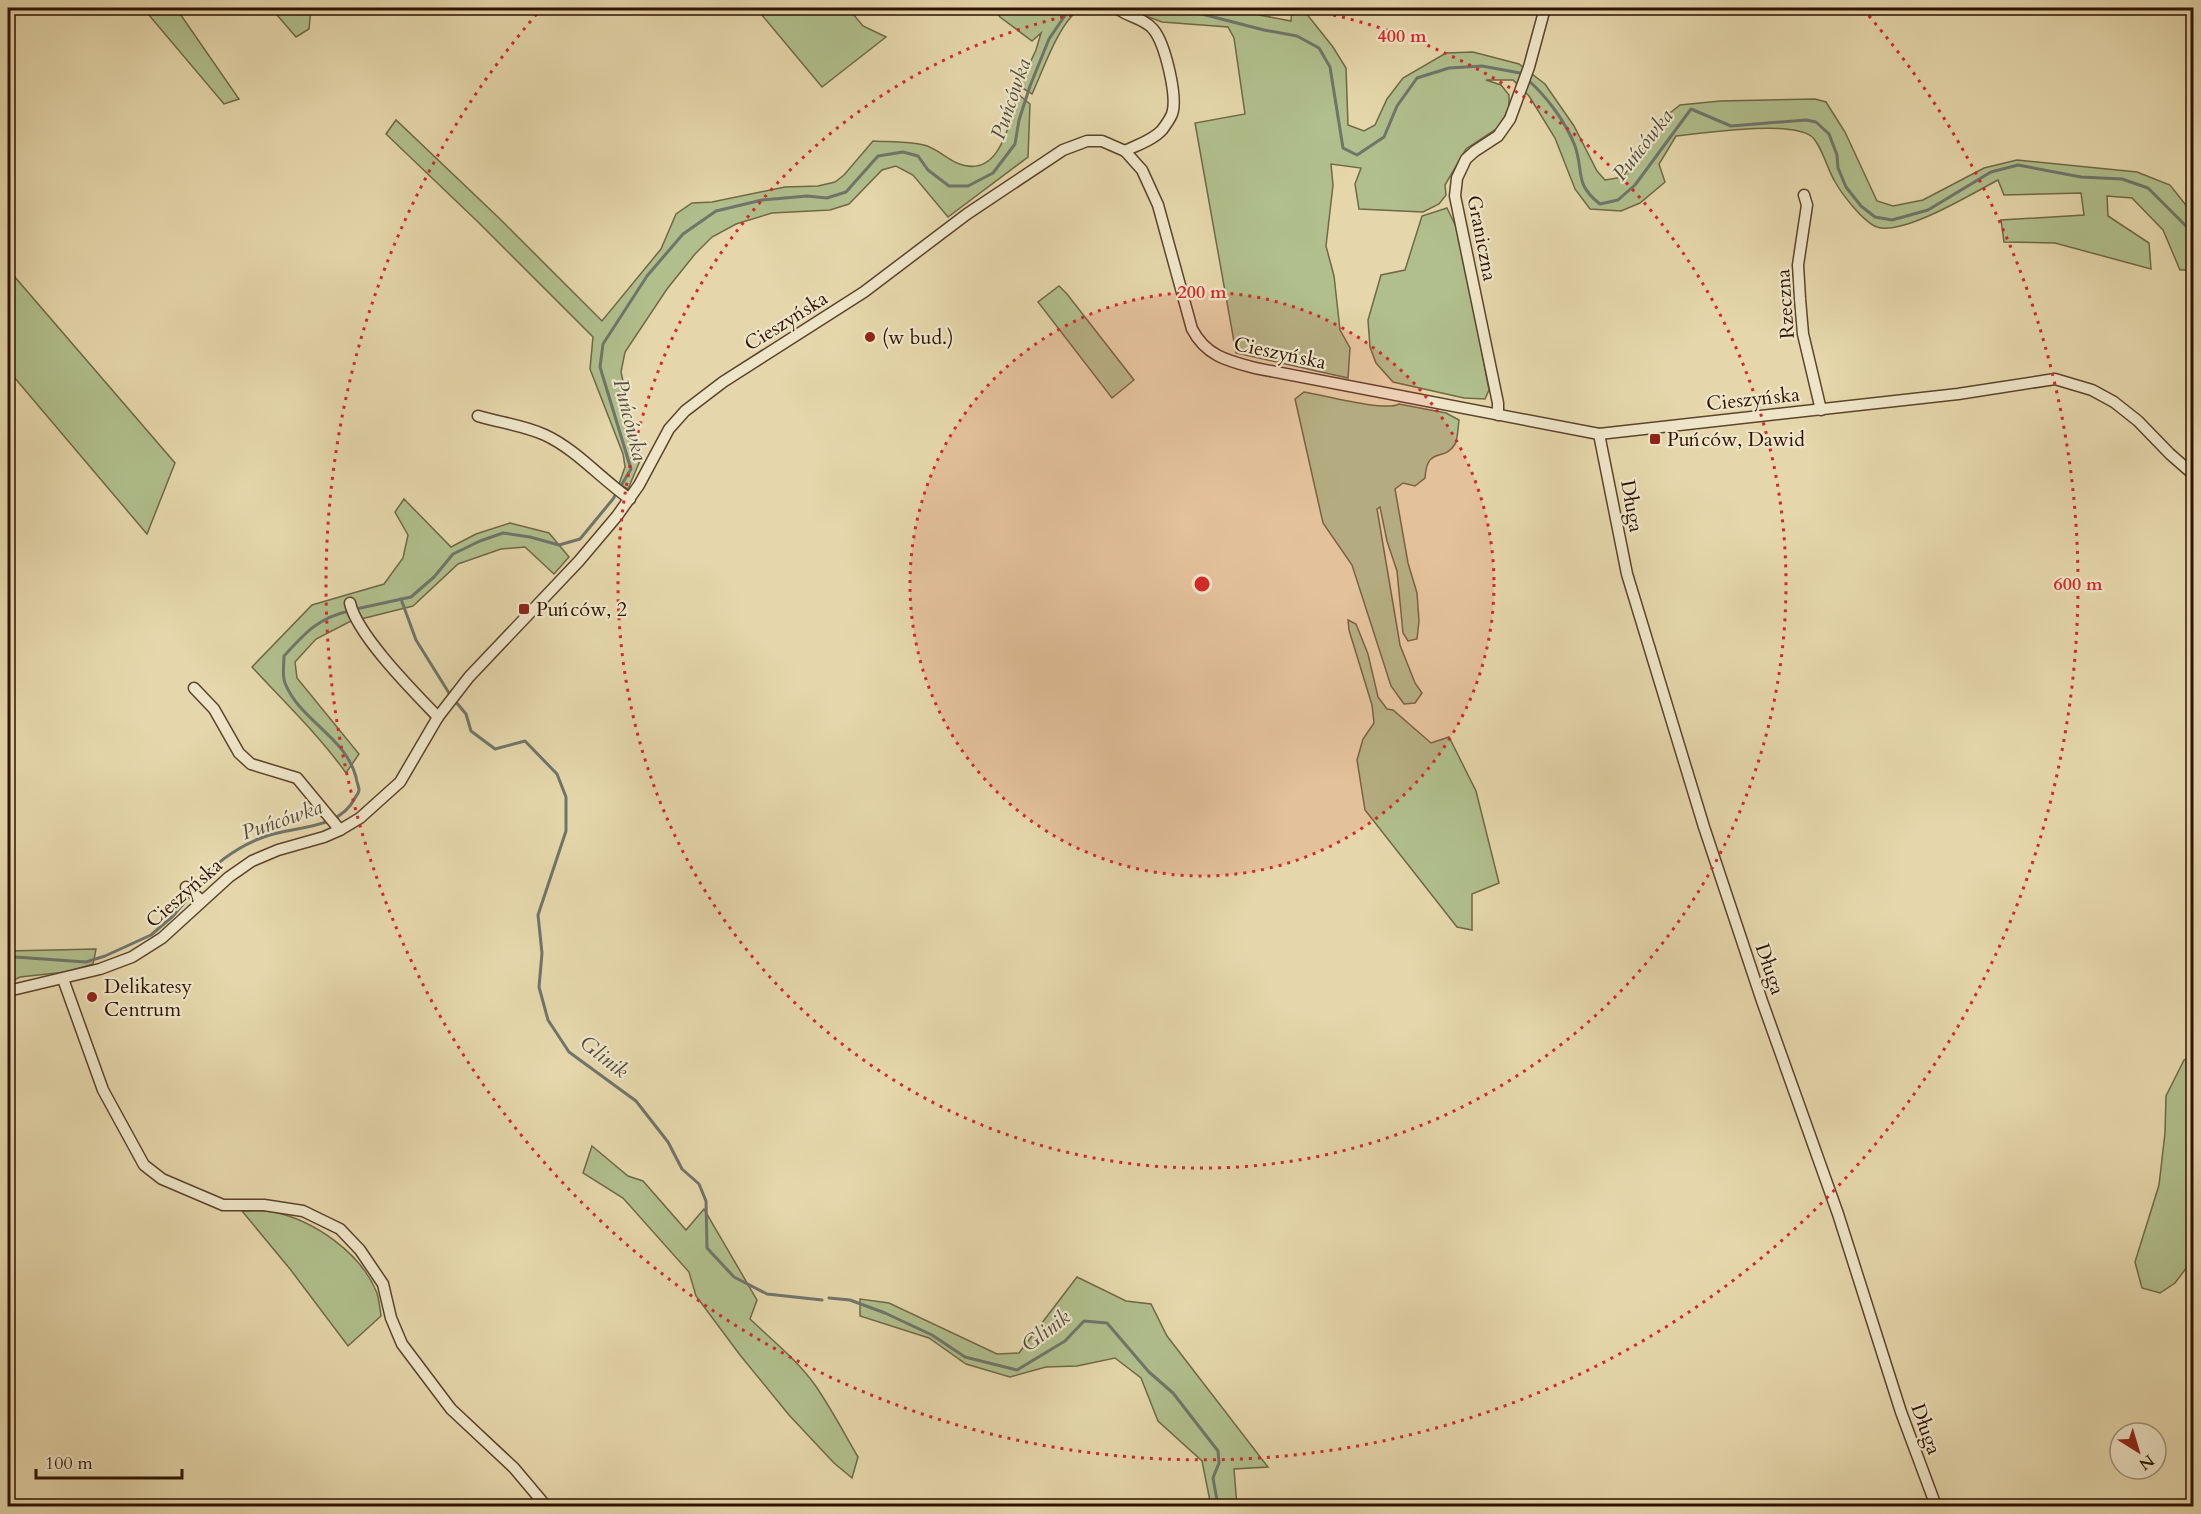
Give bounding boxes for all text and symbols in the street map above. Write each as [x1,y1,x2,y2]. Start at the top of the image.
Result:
text: 400 m [1377,24,1427,49]
water label: Puńcówka [984,55,1038,143]
water label: Puńcówka [1606,103,1680,187]
street label: Graniczna [1460,193,1504,284]
street label: Rzeczna [1769,268,1801,340]
text: 200 m [1177,280,1227,305]
street label: Cieszyńska [739,285,833,357]
place label: (w bud.) [882,324,954,351]
marker: (w bud.) [863,330,877,344]
street label: Cieszyńska [1231,330,1329,376]
water label: Puńcówka [606,376,654,464]
street label: Cieszyńska [1705,381,1801,417]
place label: Puńców, Dawid [1667,426,1805,453]
marker: Puńców, Dawid [1648,432,1662,446]
street label: Długa [1614,478,1650,535]
text: 600 m [2053,572,2103,597]
centre of rings [1192,574,1212,594]
place label: Puńców, 2 [536,596,627,623]
marker: Puńców, 2 [517,602,531,616]
water label: Puńcówka [238,793,326,847]
street label: Cieszyńska [140,852,228,934]
street label: Długa [1749,940,1791,999]
place label: Delikatesy Centrum [104,973,192,1023]
marker: Delikatesy Centrum [85,990,99,1004]
water label: Glinik [574,1029,635,1086]
water label: Glinik [1016,1303,1077,1359]
street label: Długa [1904,1400,1948,1459]
north arrow [2108,1421,2168,1481]
scale bar [36,1442,182,1480]
text: N [2134,1449,2159,1475]
text: 100 m [45,1451,93,1476]

